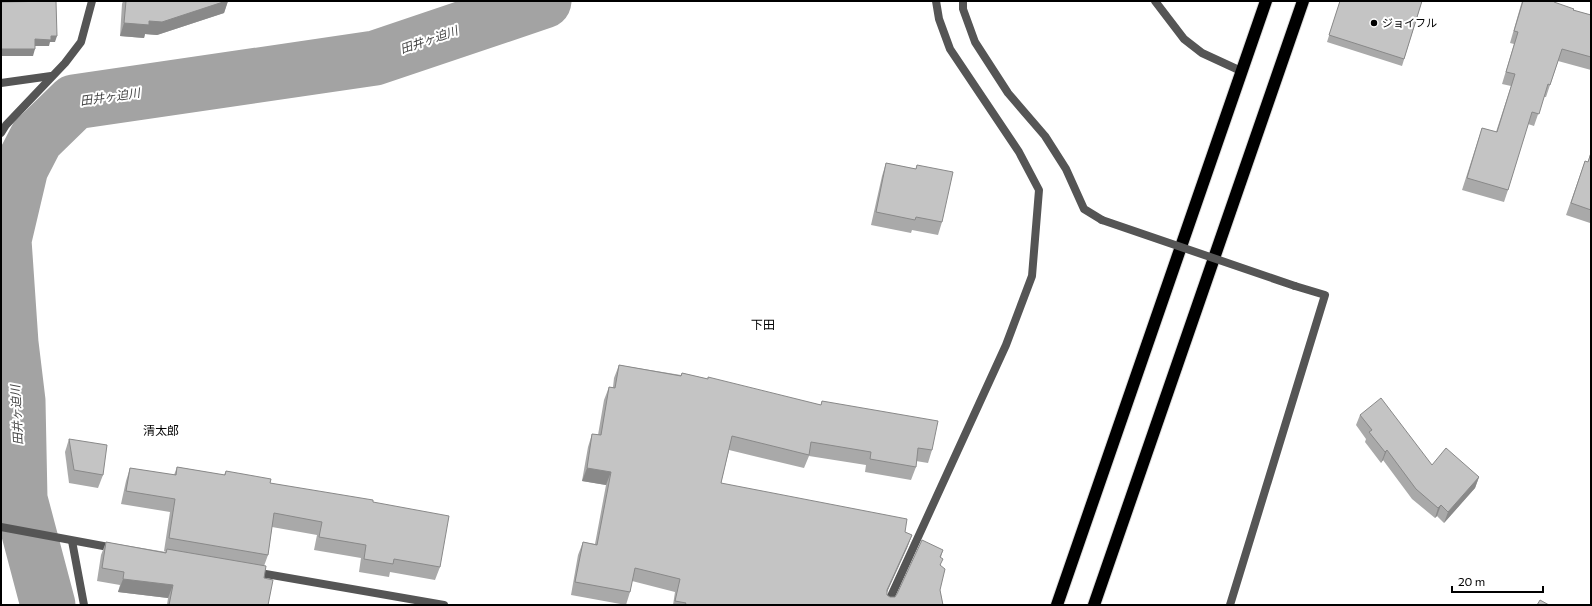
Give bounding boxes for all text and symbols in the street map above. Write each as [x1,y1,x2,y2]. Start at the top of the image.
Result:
place label: ジョイフル [1382,16,1437,29]
marker: ジョイフル [1369,18,1379,28]
water label: 田井ヶ迫川 [398,22,461,55]
water label: 田井ヶ迫川 [79,85,143,107]
district label: 下田 [751,317,775,331]
water label: 田井ヶ迫川 [7,383,25,445]
district label: 清太郎 [143,423,179,437]
scale bar [1452,568,1543,594]
text: 20 m [1458,574,1485,588]

